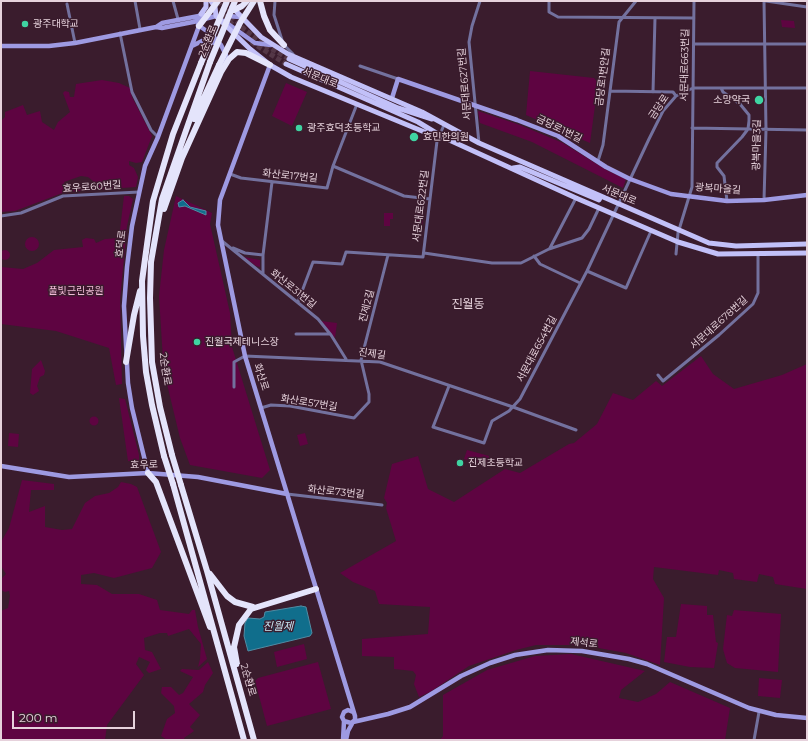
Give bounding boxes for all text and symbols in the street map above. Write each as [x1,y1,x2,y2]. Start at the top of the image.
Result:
place label: 광주대학교 [33,18,79,30]
marker: 광주대학교 [20,19,30,29]
street label: 2순환로 [196,23,220,59]
street label: 서문대로663번길 [678,28,692,102]
street label: 서문대로627번길 [456,47,474,121]
street label: 금당로1번안길 [593,47,613,107]
street label: 서문대로 [301,66,339,90]
street label: 금당로 [646,92,672,122]
place label: 소망약국 [713,94,750,106]
marker: 소망약국 [753,94,765,106]
street label: 금당로1번길 [534,113,584,145]
street label: 광복마을3길 [751,119,763,171]
place label: 광주효덕초등학교 [307,122,381,134]
marker: 광주효덕초등학교 [294,123,304,133]
marker: 효민한의원 [408,131,420,143]
place label: 효민한의원 [423,131,469,143]
street label: 화산로17번길 [262,167,318,185]
street label: 서문대로622번길 [411,169,431,243]
street label: 효우로60번길 [62,179,122,195]
street label: 광복마을길 [695,181,741,197]
street label: 서문대로 [600,182,638,208]
street label: 효덕로 [113,230,129,258]
street label: 화산로31번길 [268,267,318,311]
park label: 풀빛근린공원 [48,285,104,297]
street label: 진제2길 [357,288,377,324]
street label: 서문대로678번길 [688,294,750,352]
district label: 진월동 [451,297,485,311]
street label: 서문대로654번길 [514,314,560,384]
place label: 진월국제테니스장 [205,336,279,348]
marker: 진월국제테니스장 [192,337,202,347]
street label: 진제길 [357,346,387,362]
street label: 2순환로 [157,352,173,386]
street label: 화산로 [251,362,271,392]
street label: 화산로57번길 [280,393,338,413]
place label: 진제초등학교 [468,457,523,469]
marker: 진제초등학교 [455,458,465,468]
street label: 효우로 [130,459,158,471]
street label: 화산로73번길 [307,483,365,501]
water label: 진월제 [263,620,293,634]
street label: 제석로 [570,636,598,650]
street label: 2순환로 [238,662,258,698]
scale bar [14,703,137,729]
text: 200 m [19,710,58,725]

